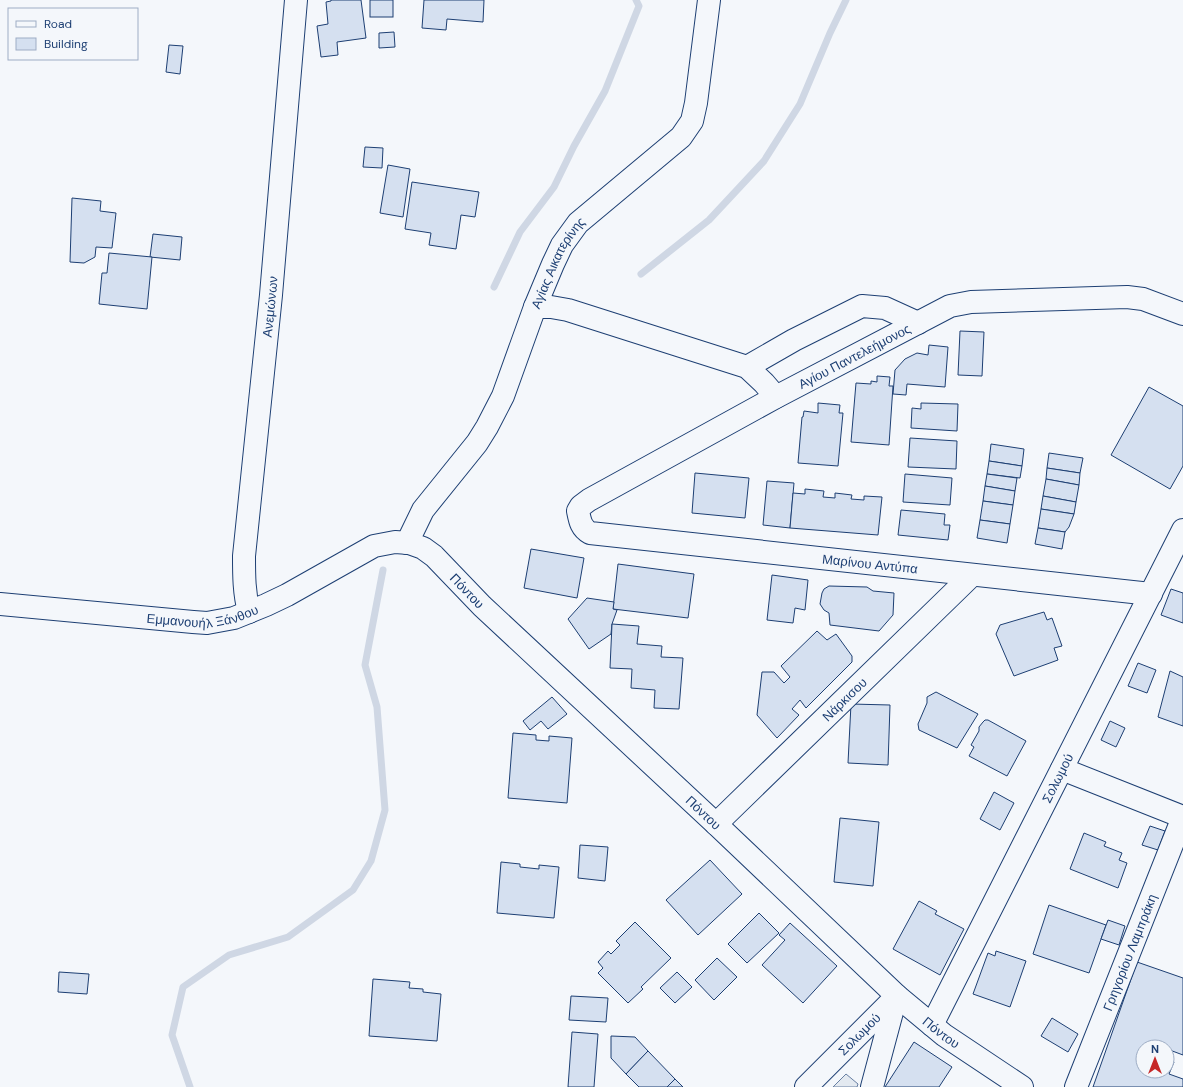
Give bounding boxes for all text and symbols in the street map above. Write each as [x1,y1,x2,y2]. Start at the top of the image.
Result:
legend [8,8,138,60]
text: Road [44,16,72,32]
text: Building [44,36,88,52]
street label: Αγίας Αικατερίνης [527,213,588,311]
street label: Ανεμώνων [258,275,281,338]
street label: Αγίου Παντελεήμονος [795,320,913,392]
street label: Μαρίνου Αντύπα [821,551,919,578]
street label: Πόντου [447,570,488,612]
street label: Εμμανουήλ Ξάνθου [146,601,261,632]
street label: Νάρκισου [818,674,870,725]
street label: Σολωμού [1038,750,1077,806]
street label: Πόντου [682,792,725,833]
street label: Γρηγορίου Λαμπράκη [1099,891,1160,1013]
street label: Σολωμού [834,1009,884,1059]
street label: Πόντου [919,1013,963,1052]
north arrow [1135,1039,1175,1079]
text: N [1151,1042,1159,1056]

